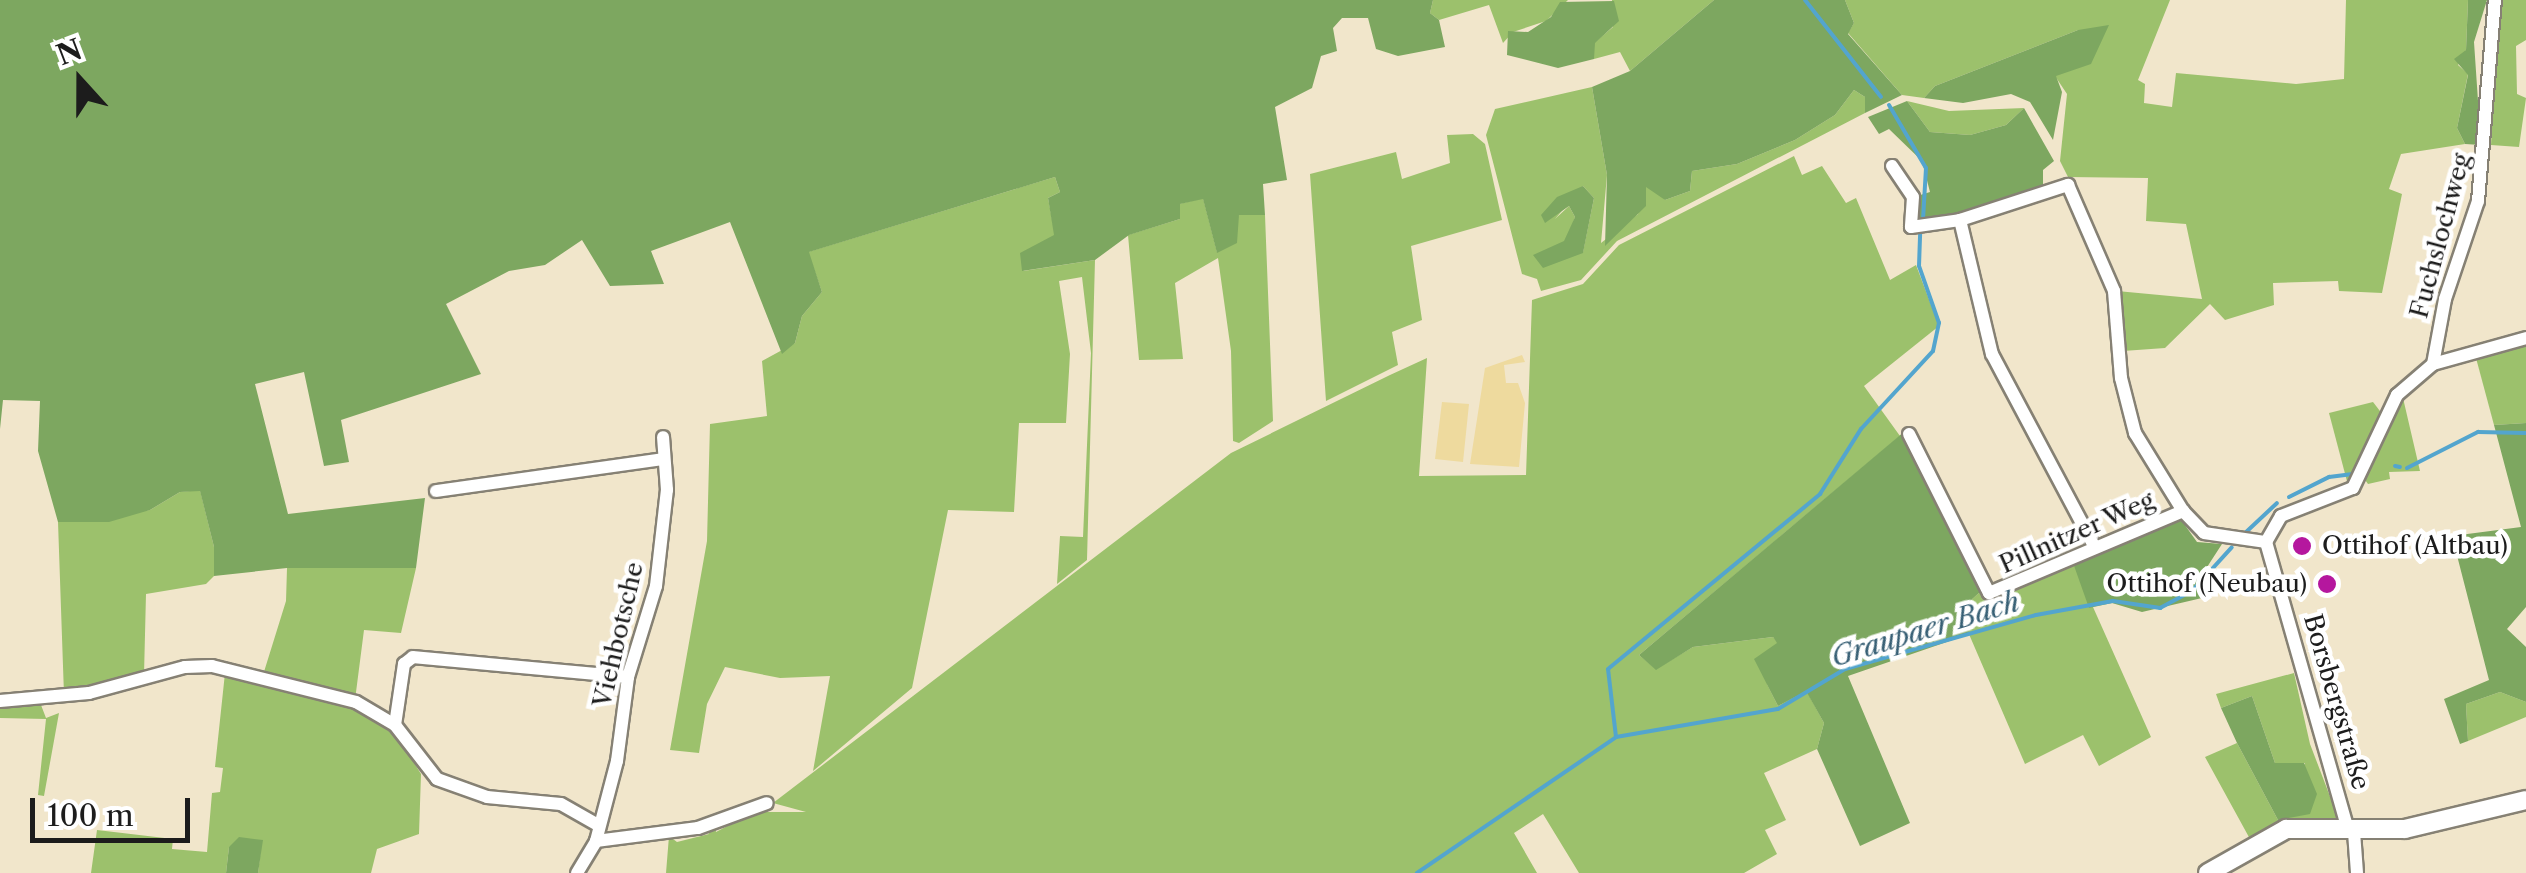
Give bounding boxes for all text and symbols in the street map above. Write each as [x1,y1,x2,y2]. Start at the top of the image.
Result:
north arrow [30,30,130,130]
text: N [52,32,87,72]
street label: Fuchslochweg [2405,150,2477,322]
street label: Pillnitzer Weg [1994,485,2160,581]
place label: Ottihof (Altbau) [2322,531,2508,561]
marker: Ottihof (Altbau) [2291,535,2313,557]
street label: Viehbotsche [588,559,650,711]
place label: Ottihof (Neubau) [2107,569,2307,599]
marker: Ottihof (Neubau) [2316,573,2338,595]
water label: Graupaer Bach [1827,584,2023,674]
street label: Borsbergstraße [2297,611,2375,793]
scale bar [35,778,195,840]
text: 100 m [47,797,134,834]

